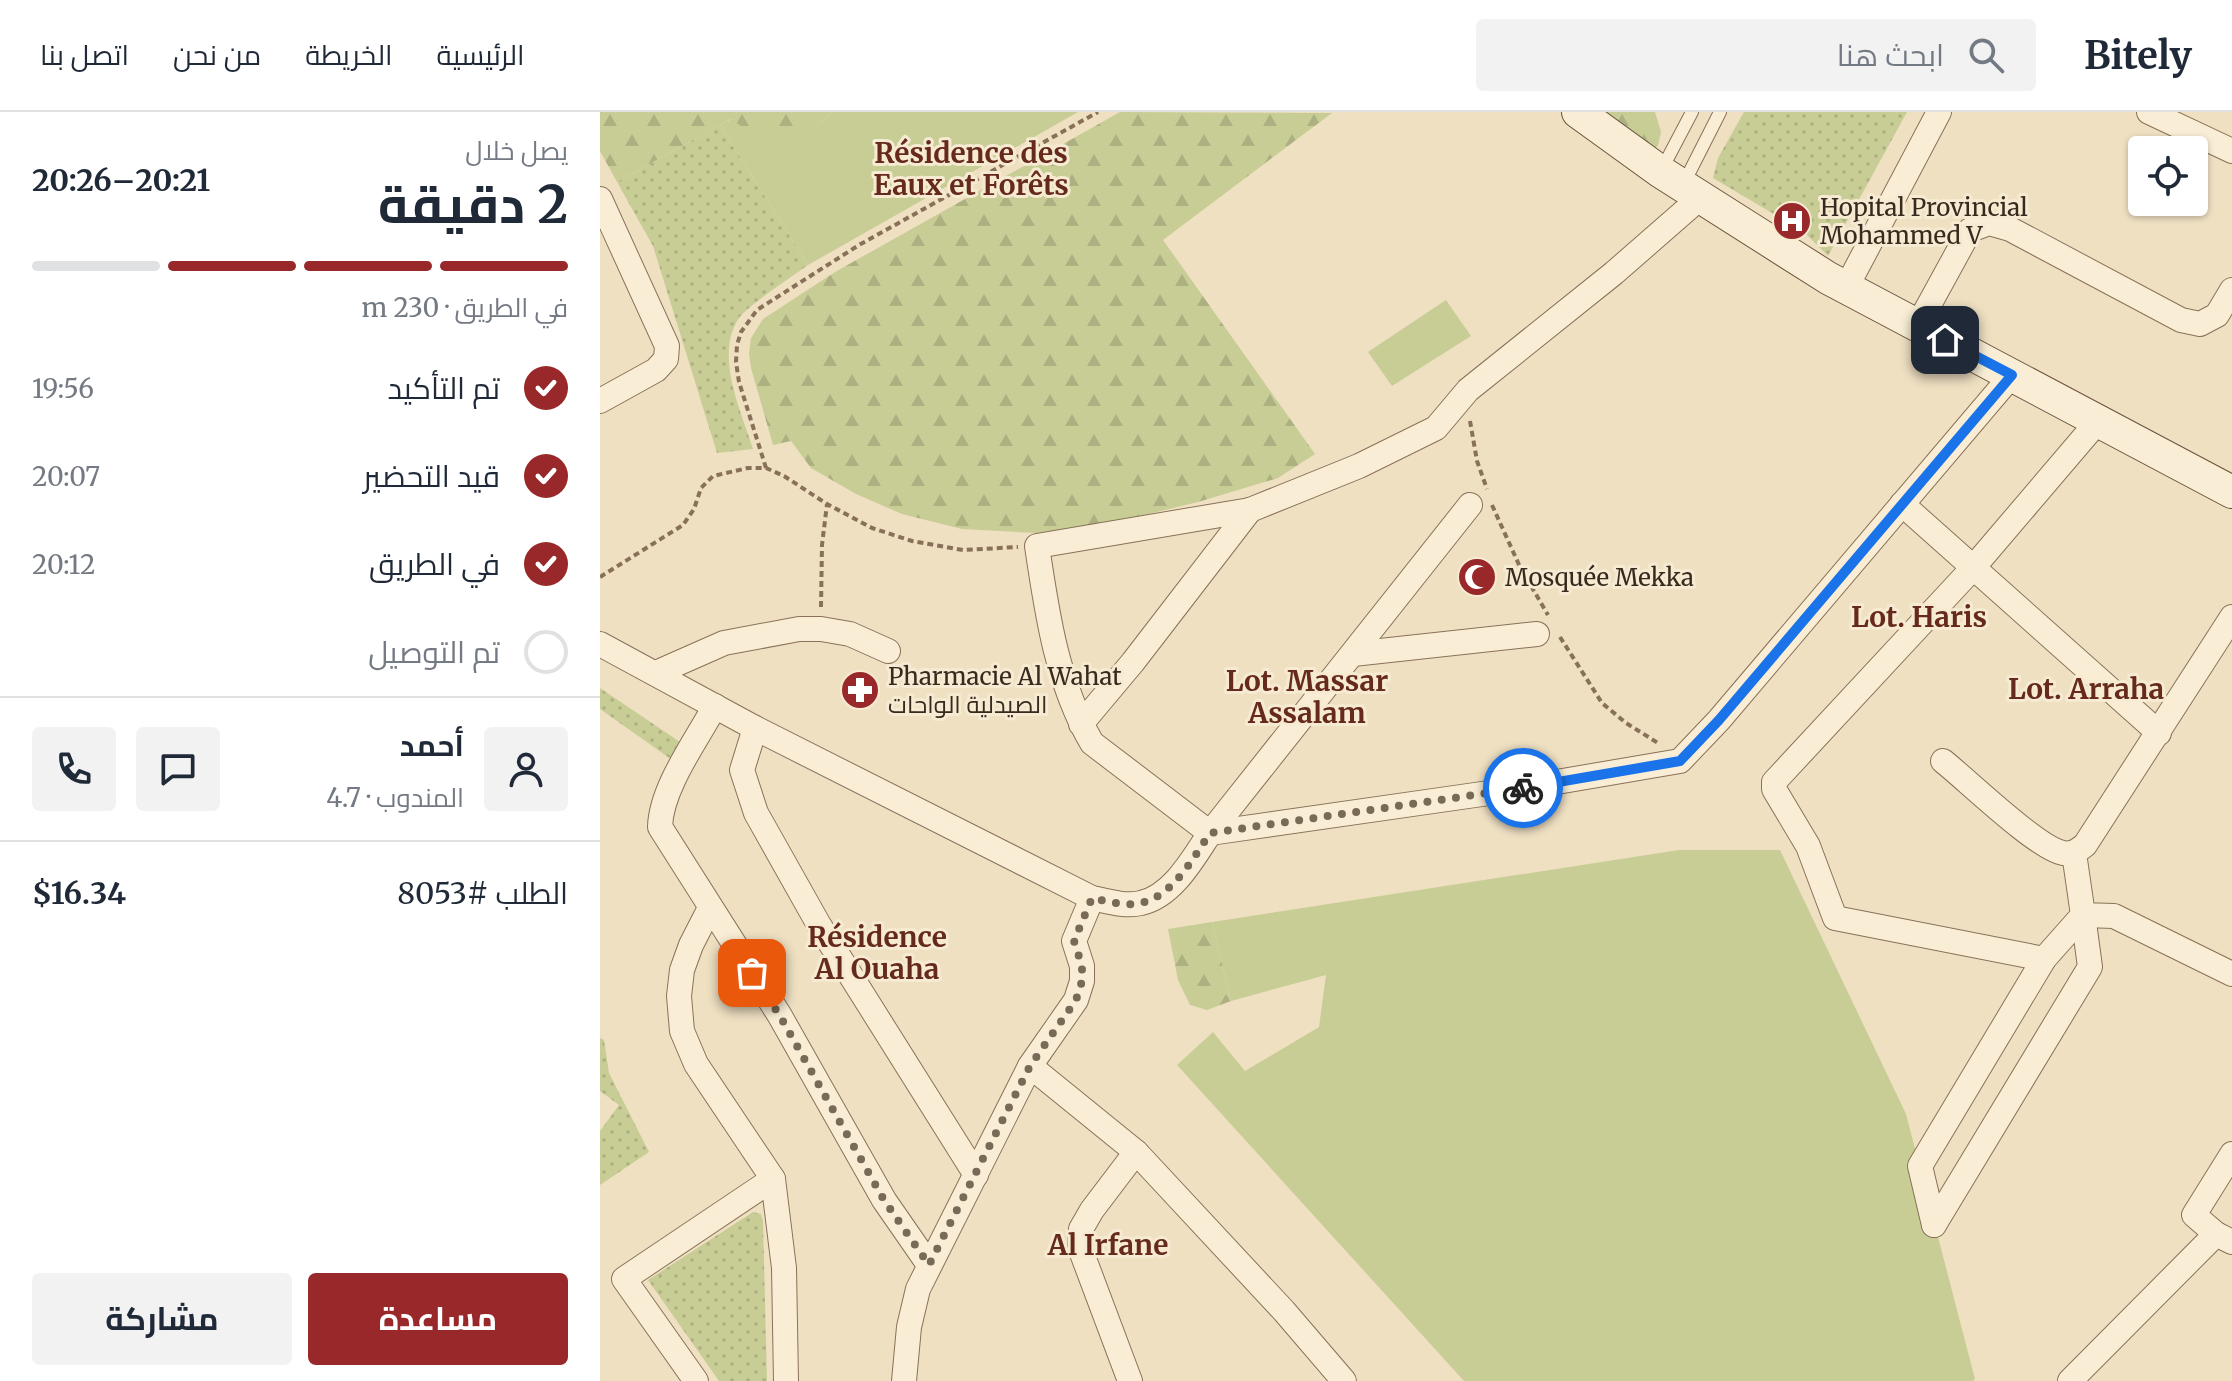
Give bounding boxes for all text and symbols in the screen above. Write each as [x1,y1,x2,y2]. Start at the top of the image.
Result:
search box [1476,19,2036,91]
text: Bitely [2084,32,2192,79]
icon: search [1964,33,2008,77]
text: ابحث هنا [1837,36,1944,74]
text: اتصل بنا [40,37,129,73]
text: من نحن [173,37,261,73]
text: الخريطة [305,37,393,73]
text: الرئيسية [437,37,524,73]
text: يصل خلال [465,134,568,167]
district label: Résidence des Eaux et Forêts [873,135,1069,203]
map controls [2128,136,2208,216]
button: locate [2128,136,2208,216]
text: 20:21–20:26 [32,161,210,199]
text: 2 دقيقة [378,172,568,237]
place label: Hopital Provincial Mohammed V [1820,192,2028,251]
hospital icon: Hopital Provincial Mohammed V [1771,200,1813,242]
text: في الطريق · 230 m [361,291,568,324]
pin [1911,306,1979,374]
icon: home [1923,318,1967,362]
icon: check [524,366,568,410]
text: تم التأكيد [388,369,500,407]
text: 19:56 [32,372,94,405]
icon: check [524,454,568,498]
text: قيد التحضير [363,457,500,495]
text: 20:07 [32,460,100,493]
icon: check [524,542,568,586]
text: في الطريق [369,545,500,583]
text: 20:12 [32,548,95,581]
mosque icon: Mosquée Mekka [1456,556,1498,598]
place label: Mosquée Mekka [1505,562,1694,593]
district label: Lot. Haris [1851,599,1987,635]
text: تم التوصيل [368,633,500,671]
place label: Pharmacie Al Wahat الصيدلية الواحات [888,661,1122,720]
district label: Lot. Massar Assalam [1226,663,1388,731]
pharmacy icon: Pharmacie Al Wahat الصيدلية الواحات [839,669,881,711]
district label: Lot. Arraha [2008,671,2164,707]
text: أحمد [400,726,464,764]
button: phone [32,727,116,811]
button: chat [136,727,220,811]
button: person [484,727,568,811]
courier [1483,748,1563,828]
icon: bike [1501,766,1545,810]
text: المندوب · 4.7 [326,781,464,814]
text: $16.34 [32,874,126,912]
text: الطلب #8053 [397,874,568,912]
district label: Résidence Al Ouaha [807,919,947,987]
pin [718,939,786,1007]
icon: bag [730,951,774,995]
district label: Al Irfane [1047,1227,1168,1263]
button: مشاركة [32,1273,292,1365]
button: مساعدة [308,1273,568,1365]

